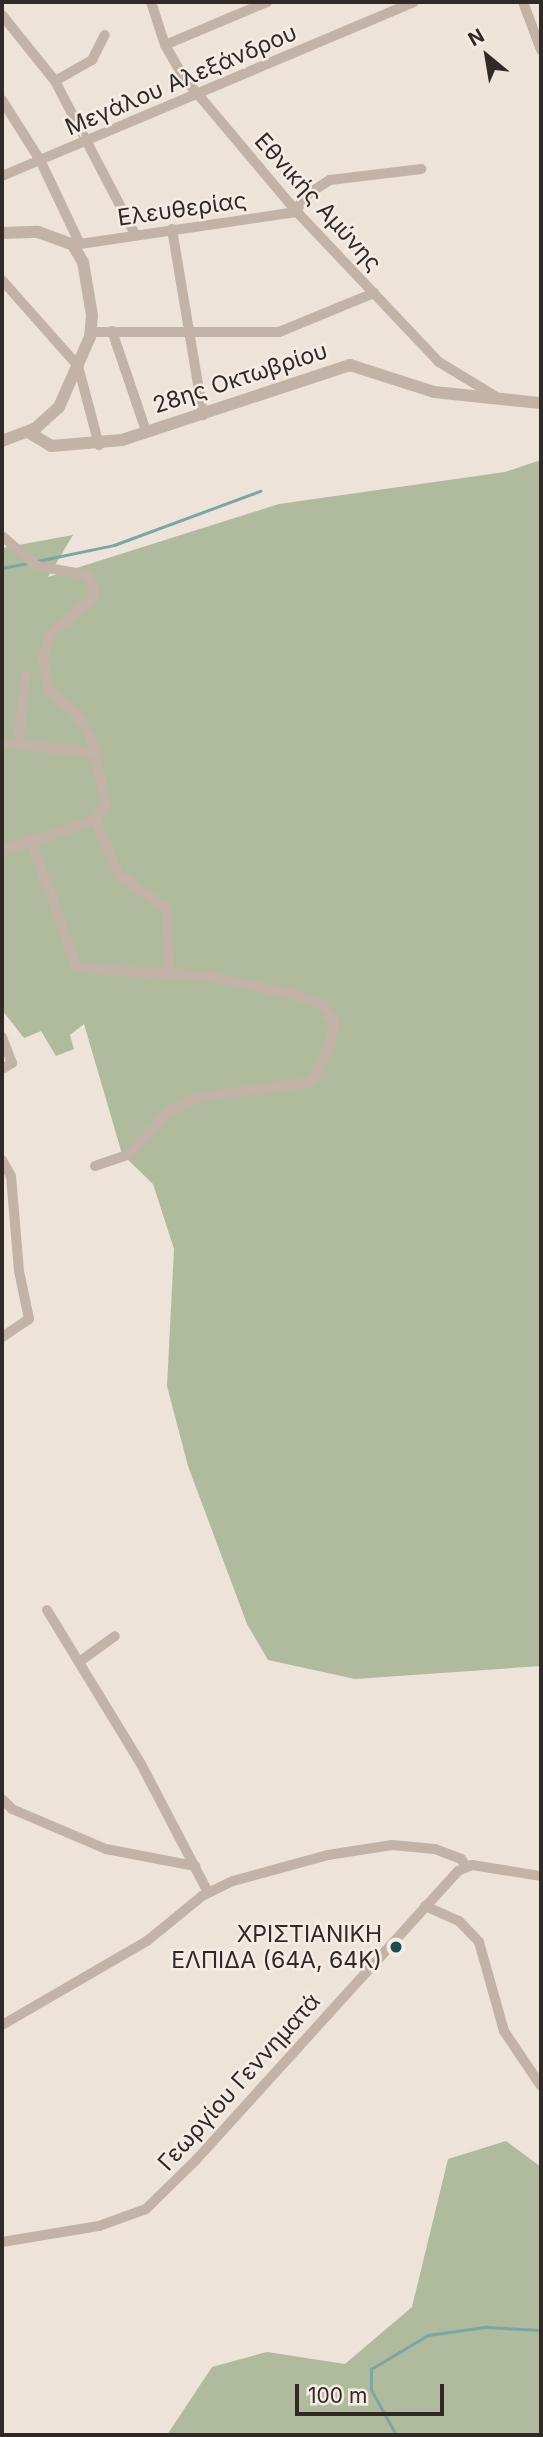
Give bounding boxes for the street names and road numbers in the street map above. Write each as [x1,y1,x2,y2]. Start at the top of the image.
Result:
street label: Μεγάλου Αλεξάνδρου [61,19,301,141]
street label: Εθνικής Αμύνης [249,127,387,277]
street label: Ελευθερίας [116,186,248,232]
street label: 28ης Οκτωβρίου [149,337,331,419]
street label: Γεωργίου Γεννηματά [152,1988,326,2176]

